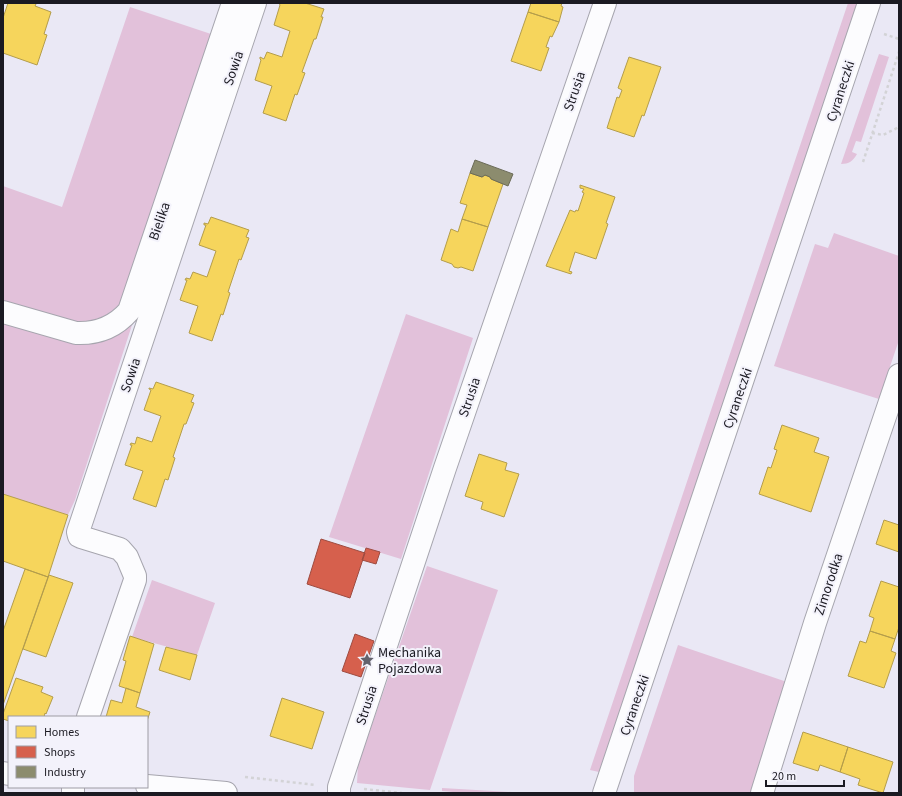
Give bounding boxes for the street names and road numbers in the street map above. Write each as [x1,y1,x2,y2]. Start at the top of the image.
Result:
street label: Sowia [219,48,249,88]
street label: Cyraneczki [822,58,860,124]
street label: Strusia [559,69,591,114]
street label: Bielika [144,199,176,243]
street label: Sowia [116,355,146,395]
street label: Cyraneczki [718,365,758,431]
street label: Strusia [454,375,486,420]
street label: Zimorodka [810,551,848,618]
street label: Cyraneczki [615,672,655,738]
street label: Strusia [351,683,383,728]

